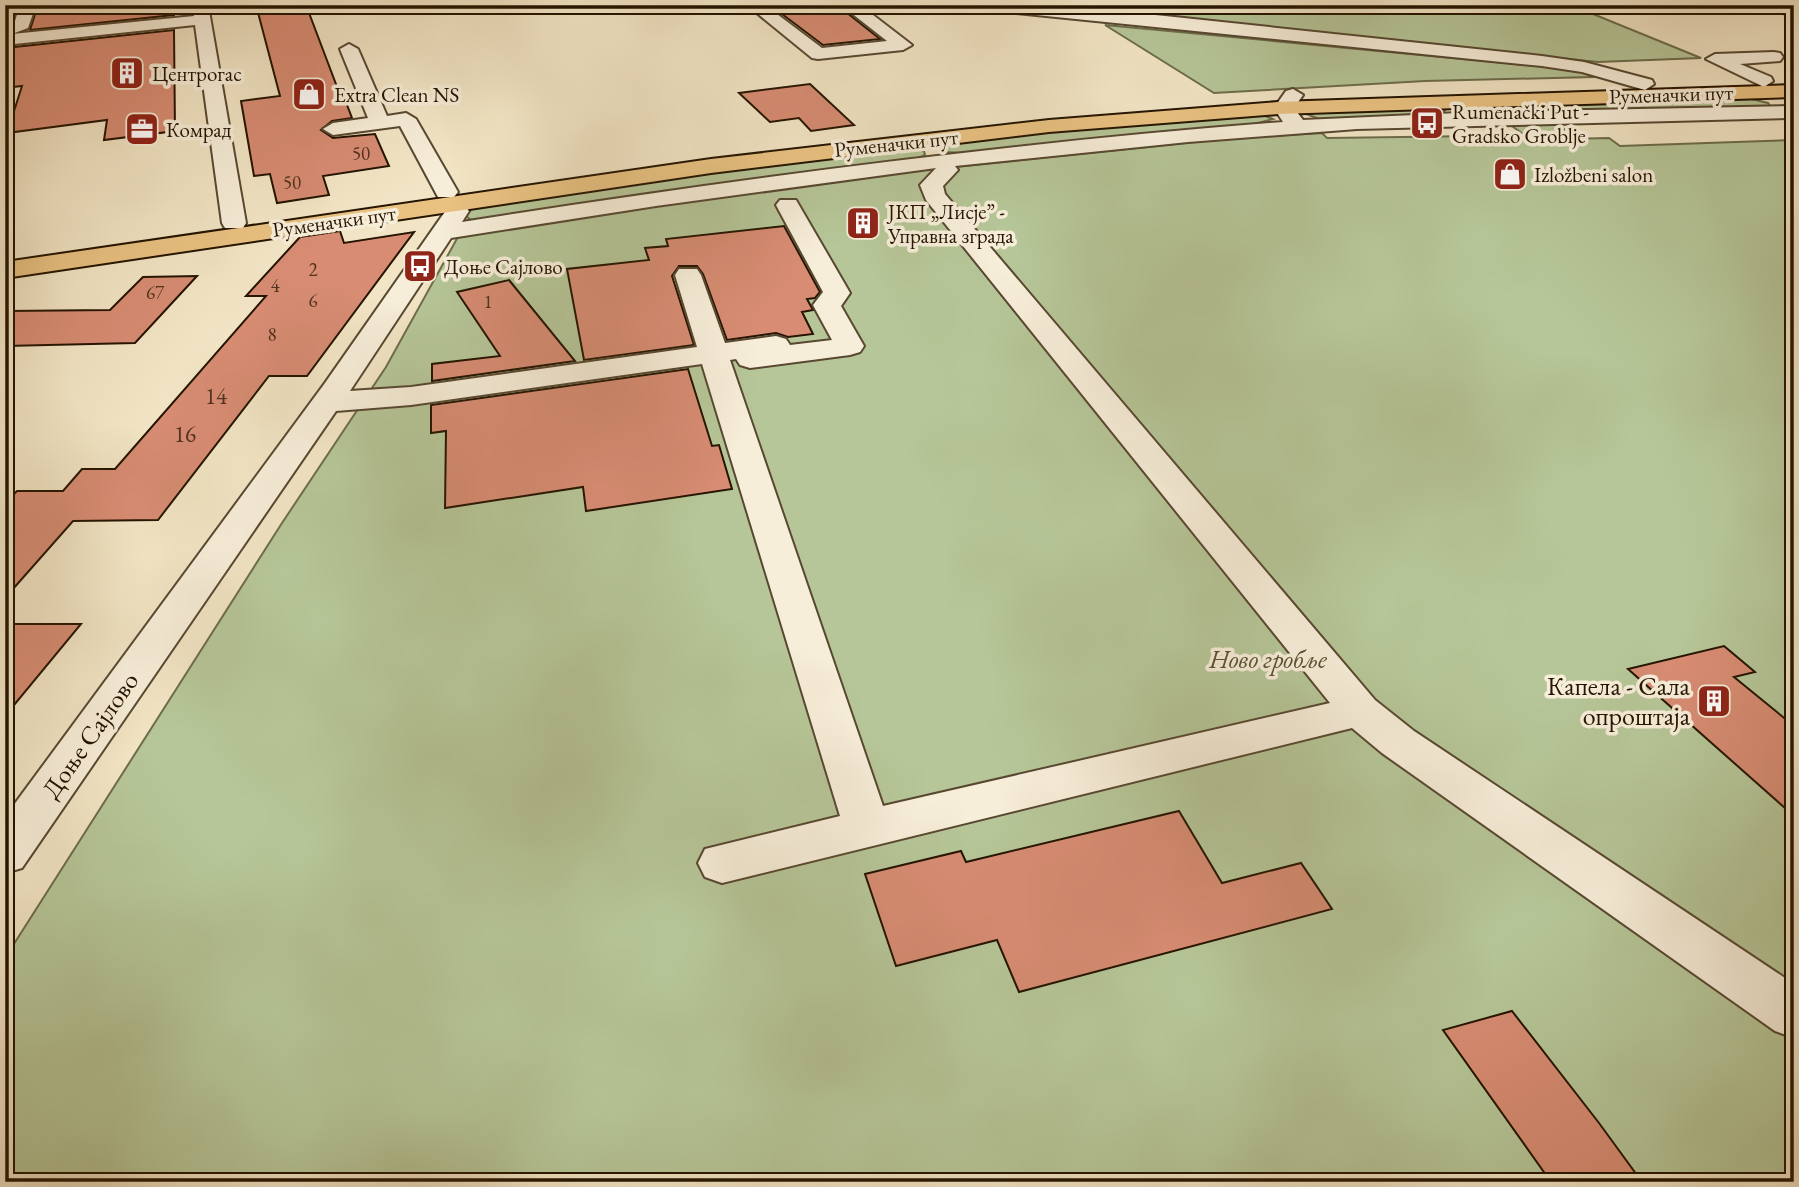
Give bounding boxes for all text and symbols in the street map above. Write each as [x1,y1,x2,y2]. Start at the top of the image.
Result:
building icon: Центрогас [108,54,146,92]
place label: Центрогас [152,60,242,87]
shop icon: Extra Clean NS [290,75,328,113]
street label: Руменачки пут [1609,78,1734,110]
place label: Extra Clean NS [334,81,459,108]
place label: Rumenački Put - Gradsko Groblje [1452,98,1589,149]
bus stop icon: Rumenački Put - Gradsko Groblje [1408,104,1446,142]
office icon: Комрад [123,110,161,148]
place label: Комрад [166,116,232,143]
street label: Руменачки пут [833,123,960,163]
house number: 50 [352,141,370,166]
shop icon: Izložbeni salon [1491,155,1529,193]
place label: Izložbeni salon [1534,161,1653,188]
house number: 50 [283,170,301,195]
place label: ЈКП „Лисје” - Управна зграда [886,198,1014,249]
street label: Руменачки пут [271,199,398,243]
building icon: ЈКП „Лисје” - Управна зграда [844,204,882,242]
bus stop icon: Доње Сајлово [401,247,439,285]
place label: Доње Сајлово [444,253,563,280]
house number: 2 [308,257,318,282]
house number: 4 [270,273,280,298]
house number: 67 [146,280,165,305]
house number: 6 [308,288,318,313]
house number: 1 [483,289,493,314]
house number: 8 [267,322,277,347]
house number: 14 [205,381,228,411]
house number: 16 [174,419,196,449]
park label: Ново гробље [1208,642,1328,676]
street label: Доње Сајлово [34,665,146,805]
place label: Капела - Сала опроштаја [1547,669,1691,733]
building icon: Капела - Сала опроштаја [1695,682,1733,720]

